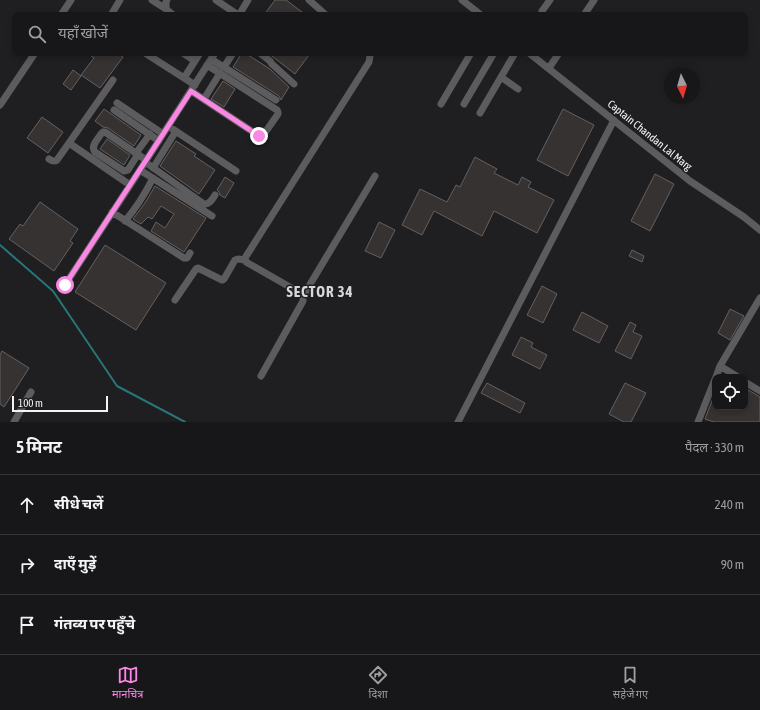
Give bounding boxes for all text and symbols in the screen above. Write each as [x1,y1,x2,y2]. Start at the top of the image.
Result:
search box [12,12,748,56]
icon: search [26,23,48,45]
text: यहाँ खोजें [58,24,108,41]
north arrow [664,68,700,104]
street label: Captain Chandan Lal Marg [606,97,695,173]
route end [250,127,268,145]
route start [56,276,74,294]
district label: SECTOR 34 [286,283,354,300]
map controls [712,374,748,410]
button: locate [712,374,748,410]
scale bar [12,394,108,413]
text: 100 m [18,397,43,409]
text: 5 मिनट [16,437,62,457]
text: पैदल · 330 m [685,440,744,455]
icon: ahead [16,494,38,516]
text: सीधे चलें [54,495,103,512]
text: 240 m [715,497,744,512]
icon: right [16,554,38,576]
text: दाएँ मुड़ें [54,555,96,572]
text: 90 m [721,557,744,572]
icon: arrive [16,614,38,636]
text: गंतव्य पर पहुँचे [54,615,135,632]
tab: मानचित्र [112,664,143,702]
tab: दिशा [367,664,389,702]
tab: सहेजे गए [613,664,648,702]

